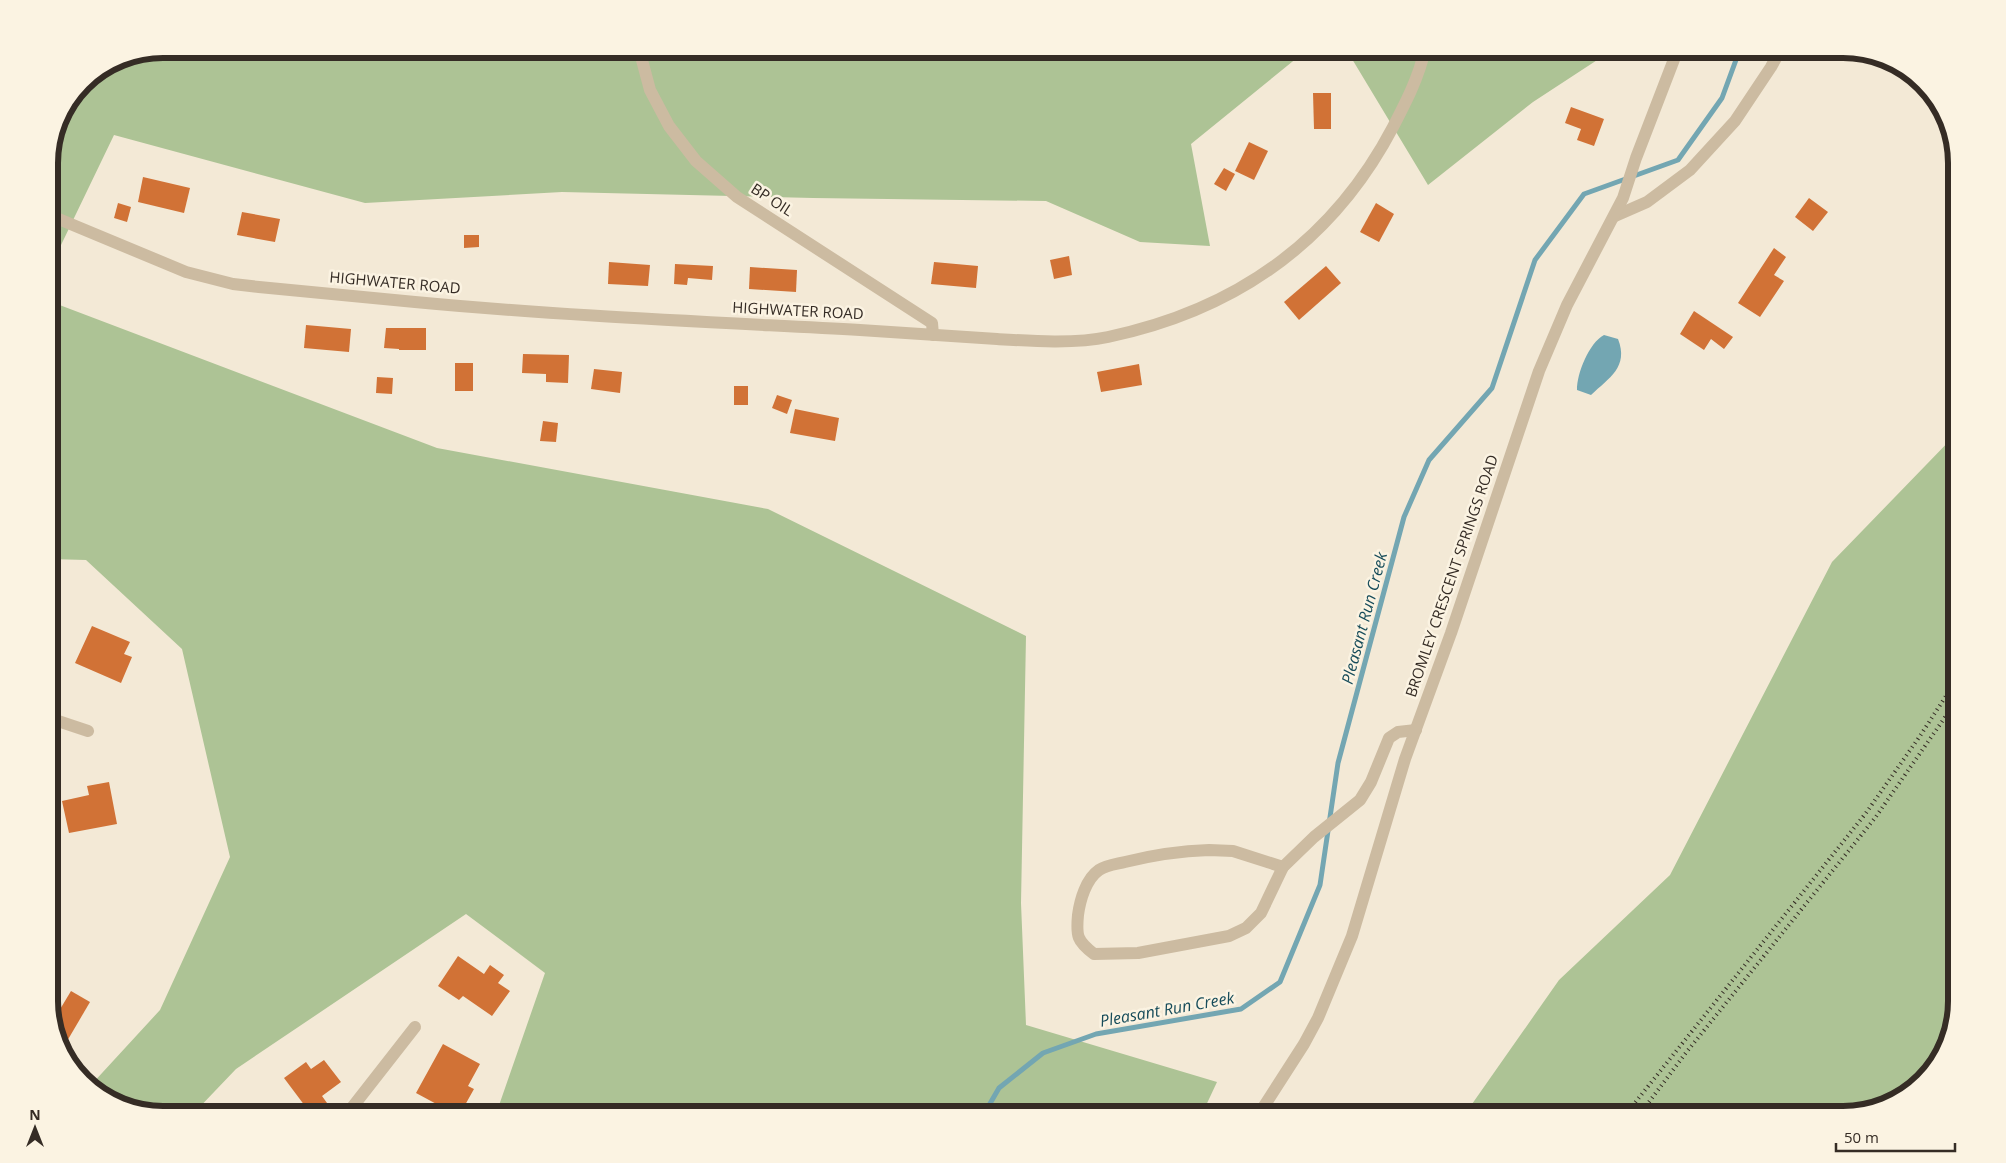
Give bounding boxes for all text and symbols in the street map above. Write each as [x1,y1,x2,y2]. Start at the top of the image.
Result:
street label: BP OIL [748,178,798,220]
street label: HIGHWATER ROAD [329,266,462,298]
street label: HIGHWATER ROAD [732,297,864,323]
street label: BROMLEY CRESCENT SPRINGS ROAD [1400,452,1502,700]
water label: Pleasant Run Creek [1336,548,1393,686]
water label: Pleasant Run Creek [1098,986,1237,1032]
north arrow [10,1103,60,1153]
text: N [29,1105,41,1124]
scale bar [1836,1120,1955,1152]
text: 50 m [1844,1127,1879,1147]

